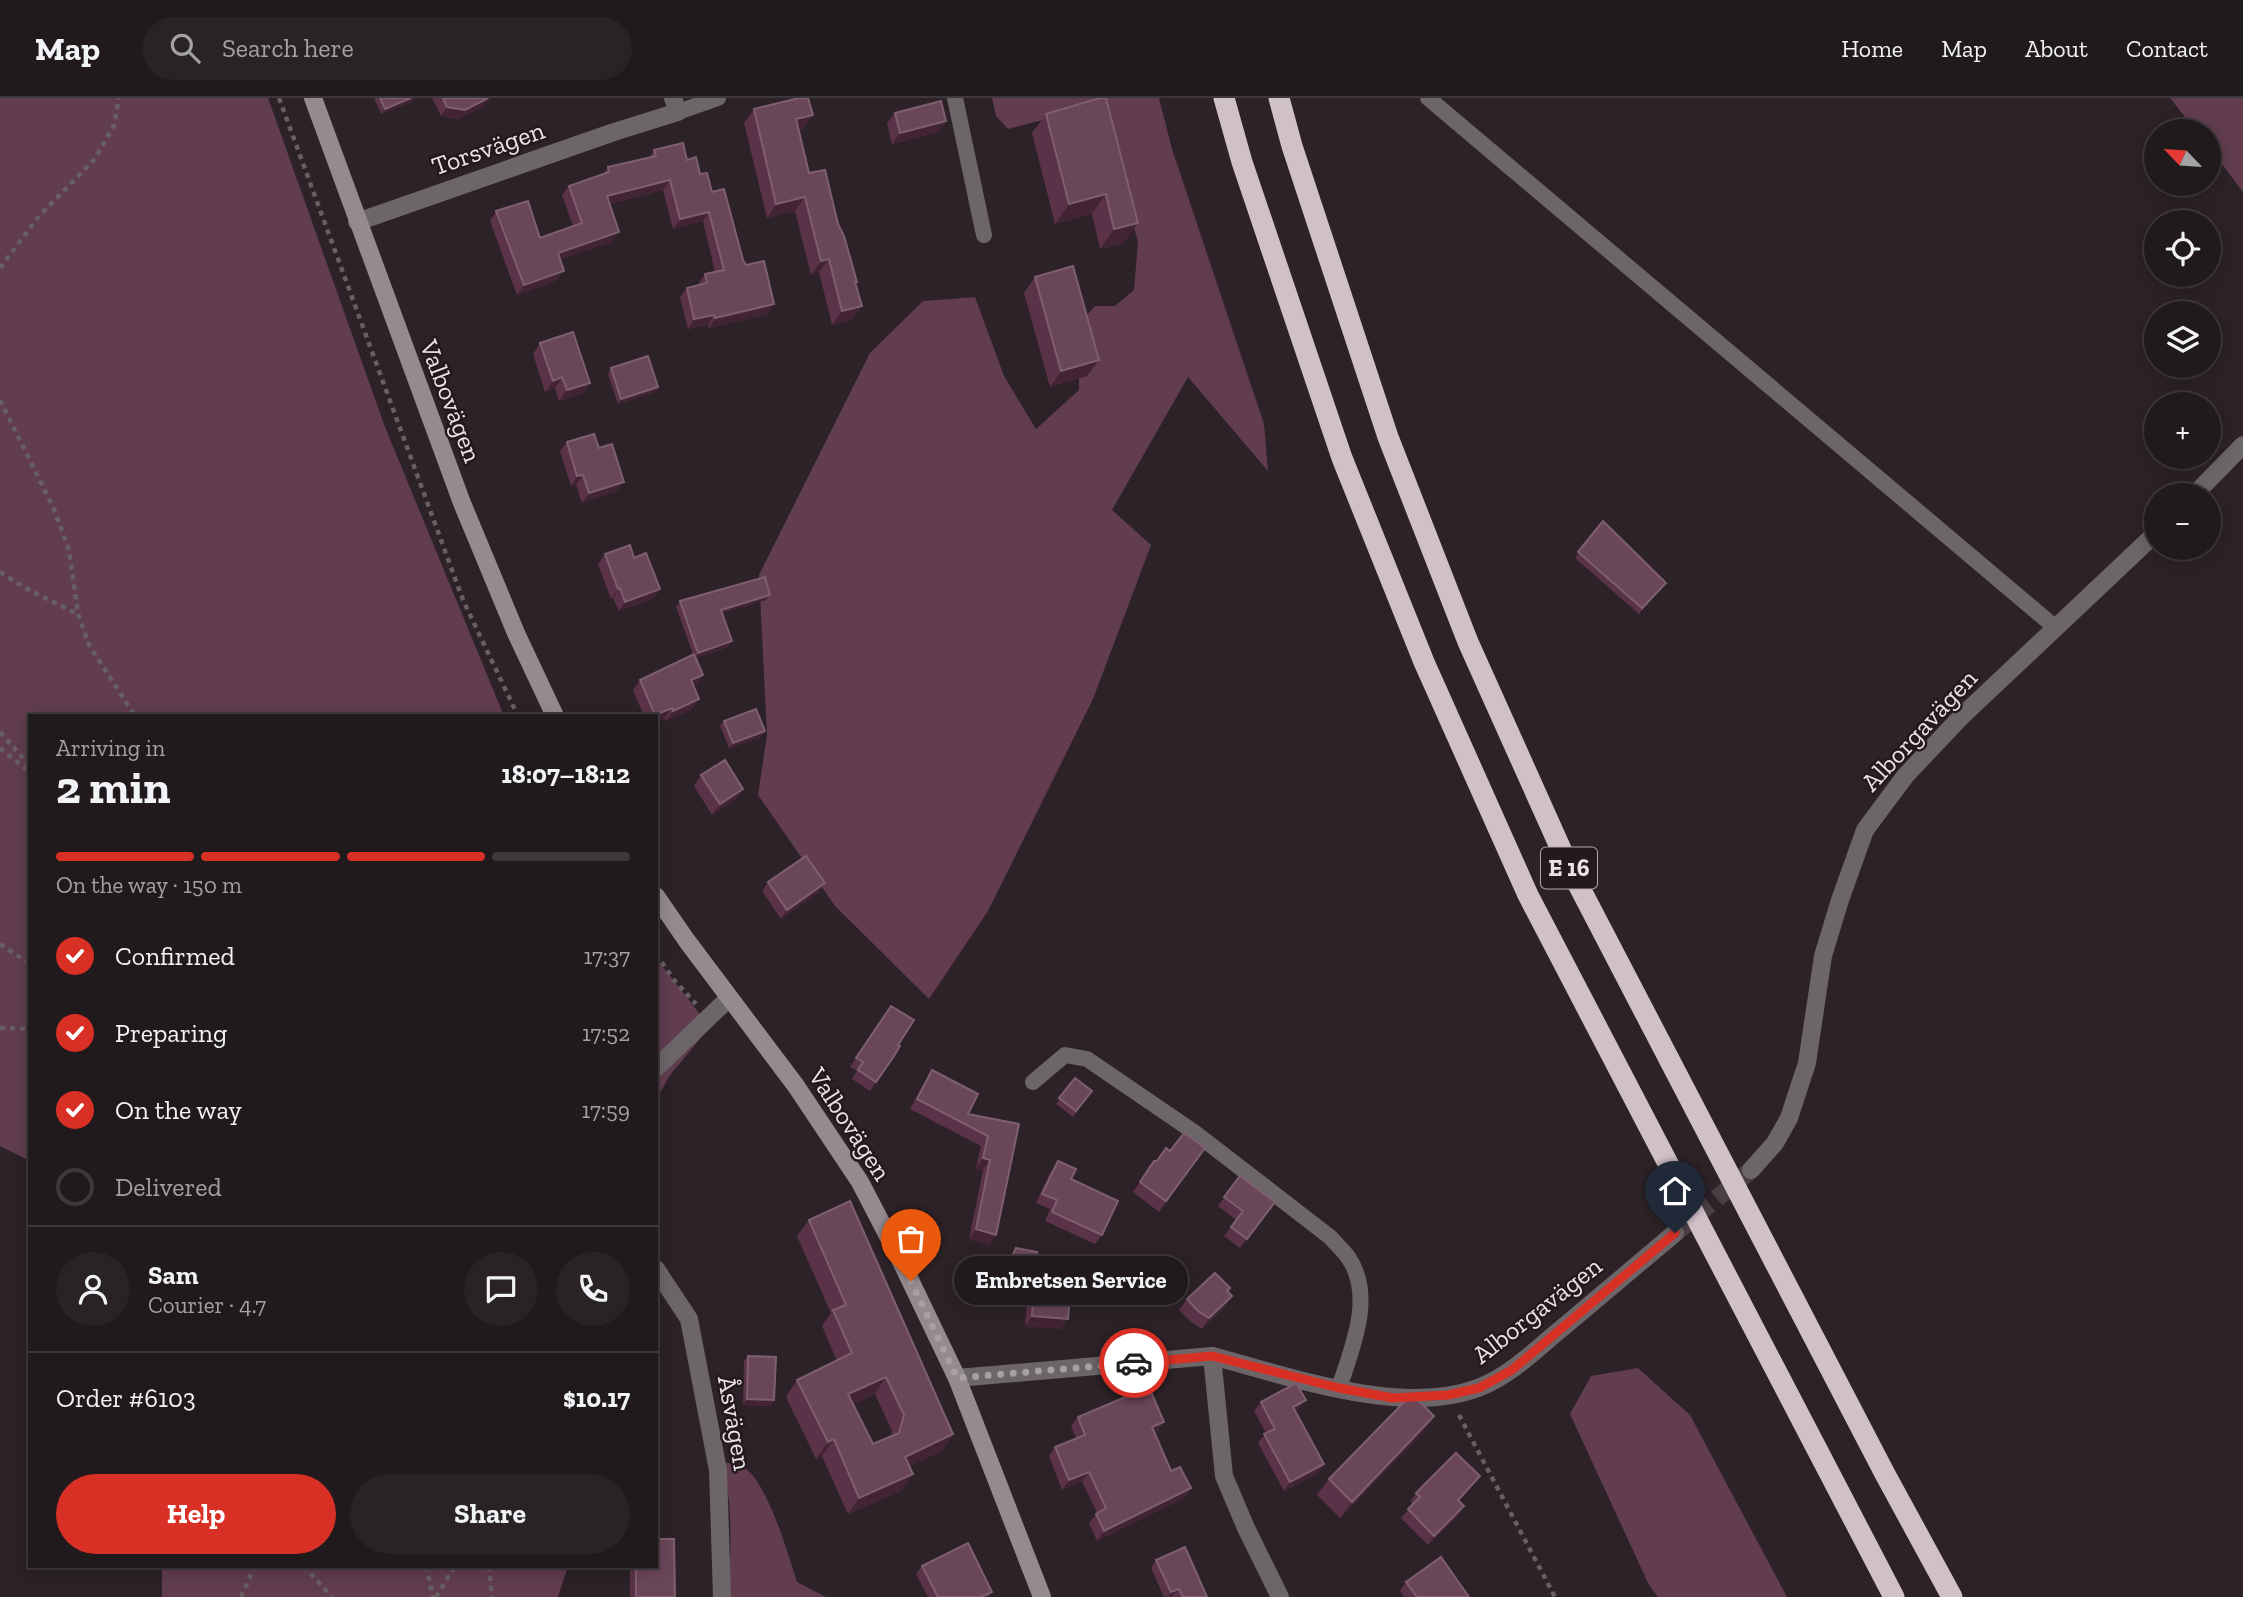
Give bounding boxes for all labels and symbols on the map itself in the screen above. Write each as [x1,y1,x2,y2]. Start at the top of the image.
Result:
street label: Torsvägen [427,114,549,182]
north arrow [2144,119,2221,196]
street label: Valbovägen [413,334,489,467]
street label: Alborgavägen [1854,662,1984,798]
road number: E 16 [1541,848,1597,888]
street label: Valbovägen [801,1060,899,1187]
pin [1645,1161,1705,1233]
pin [881,1209,941,1281]
street label: Alborgavägen [1466,1250,1608,1370]
callout: Embretsen Service [953,1256,1188,1306]
courier [1099,1328,1169,1398]
street label: Åsvägen [711,1373,759,1473]

